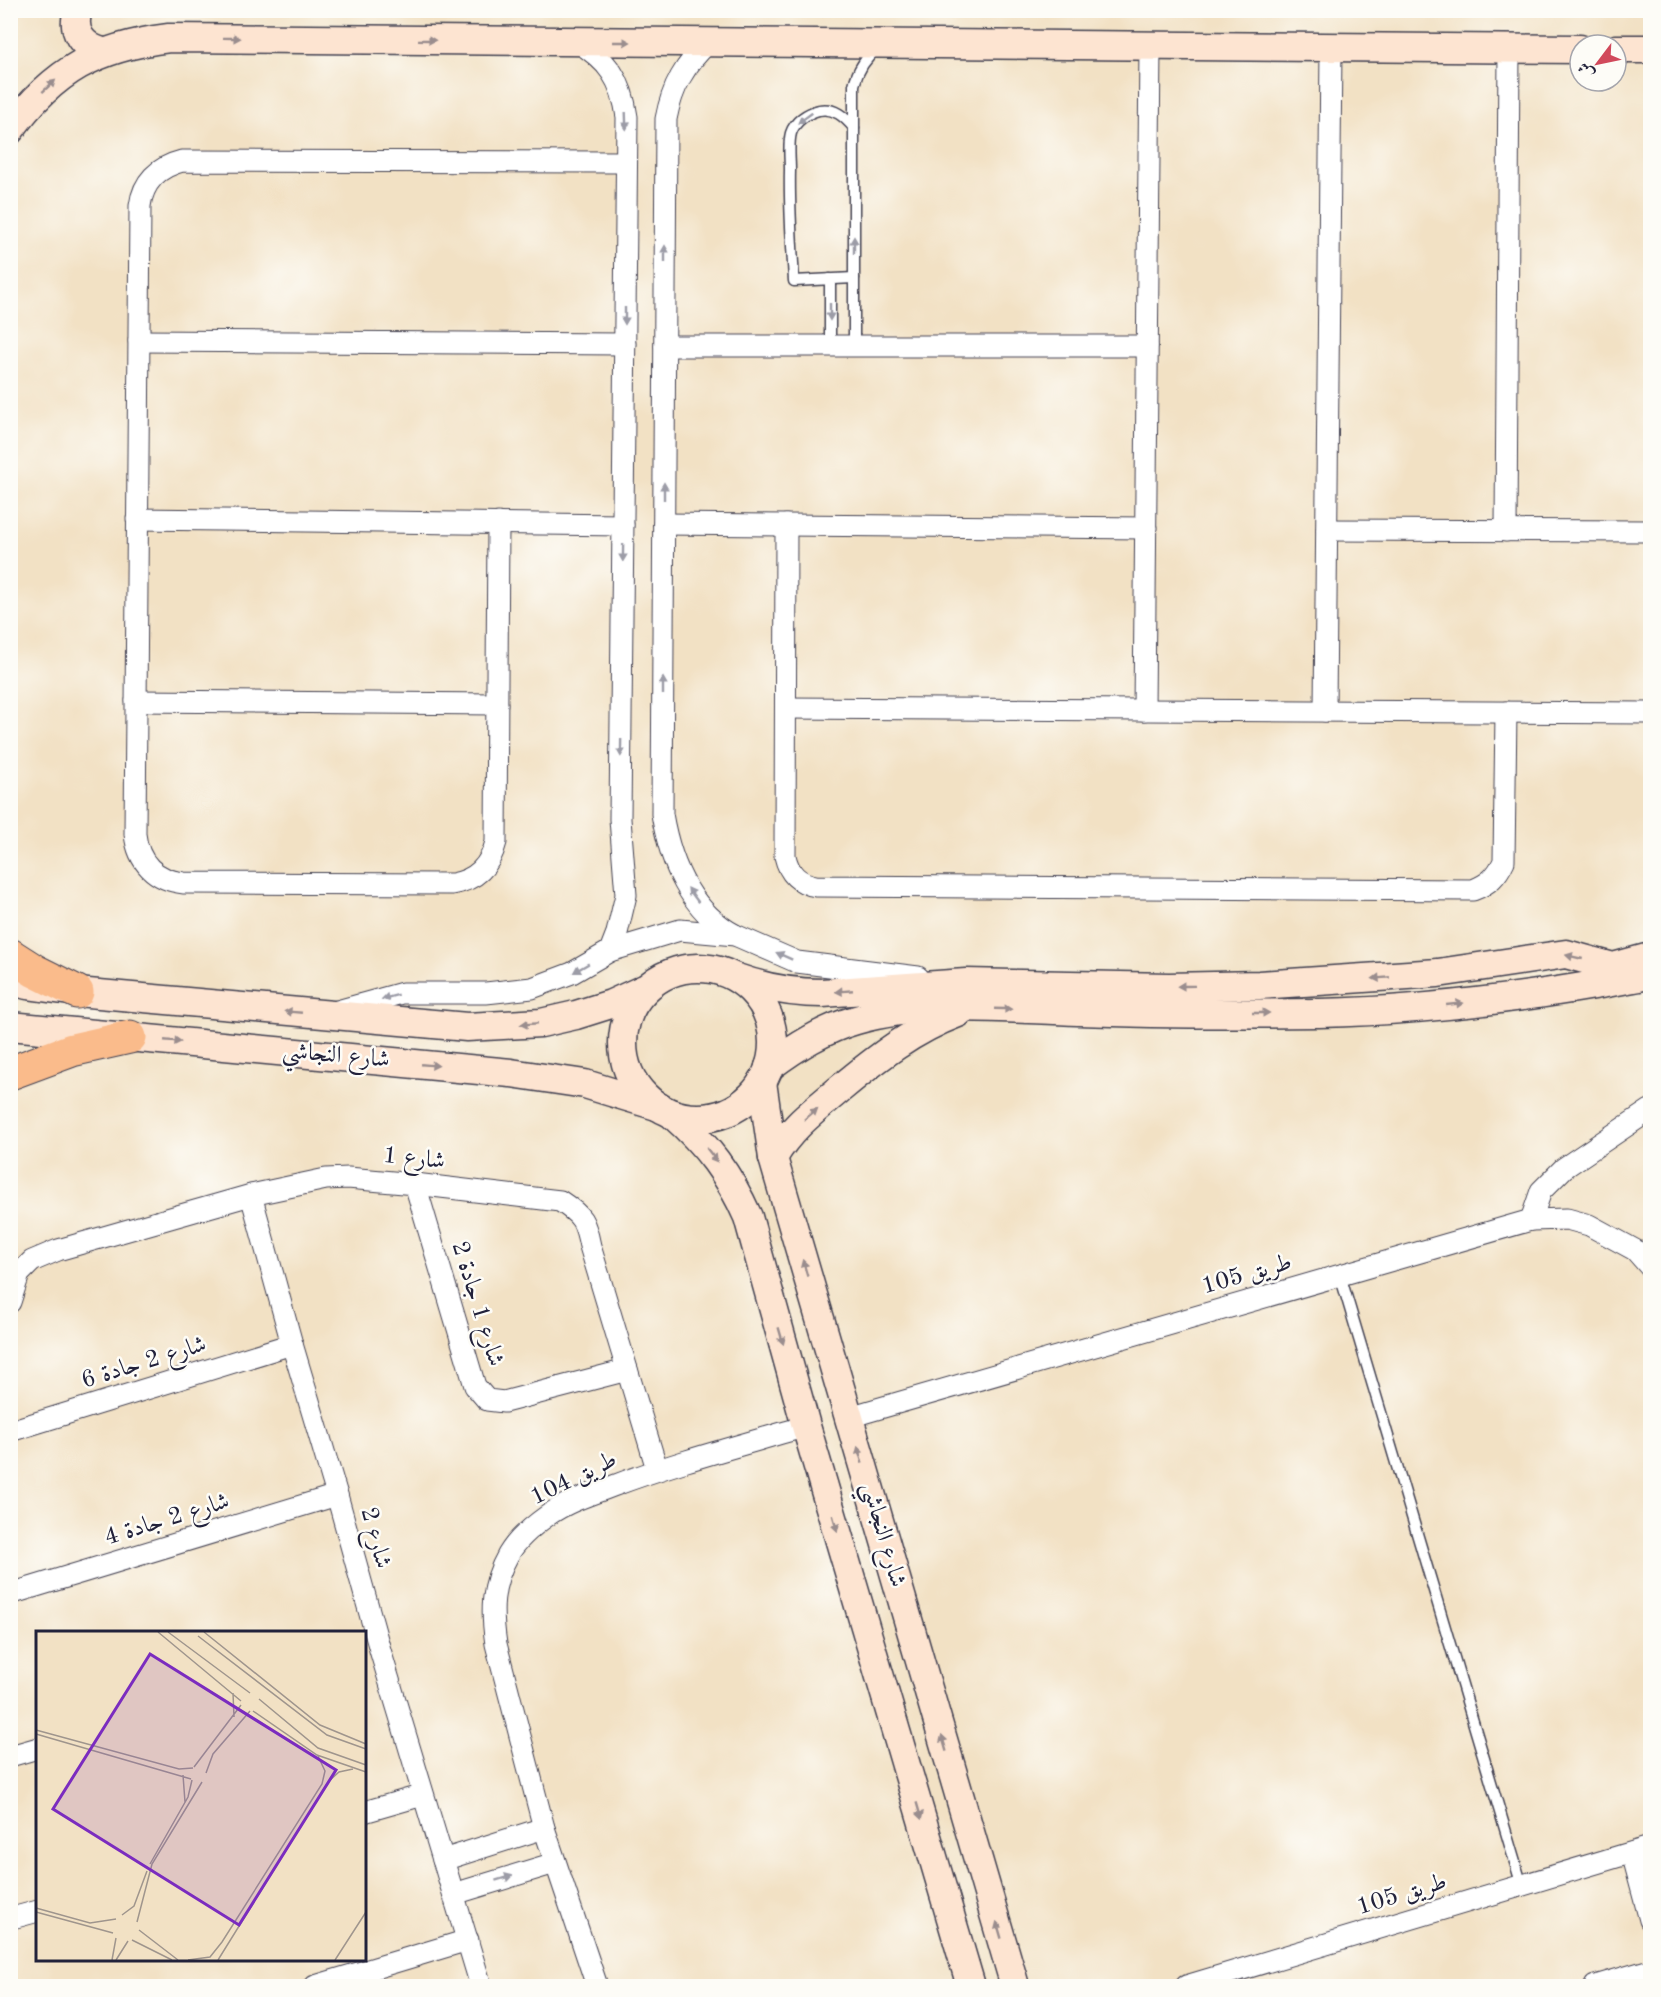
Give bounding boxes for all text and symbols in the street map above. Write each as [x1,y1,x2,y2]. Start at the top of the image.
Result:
one-way arrow [223,33,242,43]
north arrow [1568,33,1628,93]
one-way arrow [418,35,437,45]
one-way arrow [613,37,632,47]
text: ش [1576,59,1598,81]
one-way arrow [41,80,56,93]
one-way arrow [621,112,631,131]
one-way arrow [797,112,813,124]
one-way arrow [849,236,859,255]
one-way arrow [660,244,670,263]
one-way arrow [825,303,835,322]
one-way arrow [620,307,630,326]
one-way arrow [659,481,669,500]
one-way arrow [618,544,628,563]
one-way arrow [658,676,668,695]
one-way arrow [616,739,626,758]
one-way arrow [687,888,699,904]
one-way arrow [775,951,793,961]
one-way arrow [1565,951,1583,961]
one-way arrow [573,962,589,973]
one-way arrow [1371,973,1390,983]
one-way arrow [1177,982,1196,991]
one-way arrow [835,986,854,996]
one-way arrow [381,992,400,1002]
one-way arrow [1446,999,1465,1009]
one-way arrow [993,1004,1012,1013]
one-way arrow [283,1007,302,1017]
one-way arrow [1251,1008,1270,1018]
one-way arrow [519,1019,538,1029]
one-way arrow [164,1036,183,1046]
street label: شارع النجاشي [281,1039,391,1081]
one-way arrow [421,1060,440,1070]
one-way arrow [803,1107,819,1120]
street label: شارع 1 [381,1144,446,1180]
one-way arrow [706,1148,718,1163]
street label: شارع 1 جادة 2 [441,1239,507,1371]
street label: طريق 105 [1199,1251,1295,1300]
one-way arrow [800,1259,809,1277]
one-way arrow [777,1327,786,1345]
street label: شارع 2 جادة 6 [79,1333,211,1399]
one-way arrow [855,1446,864,1464]
street label: طريق 104 [527,1448,621,1511]
street label: شارع النجاشي [849,1480,909,1592]
street label: شارع 2 جادة 4 [102,1490,234,1556]
street label: شارع 2 [350,1505,395,1573]
one-way arrow [831,1514,840,1532]
inset map [36,1631,366,1961]
one-way arrow [939,1734,948,1752]
one-way arrow [915,1802,925,1820]
street label: طريق 105 [1354,1870,1450,1921]
one-way arrow [495,1873,513,1882]
one-way arrow [994,1921,1003,1939]

